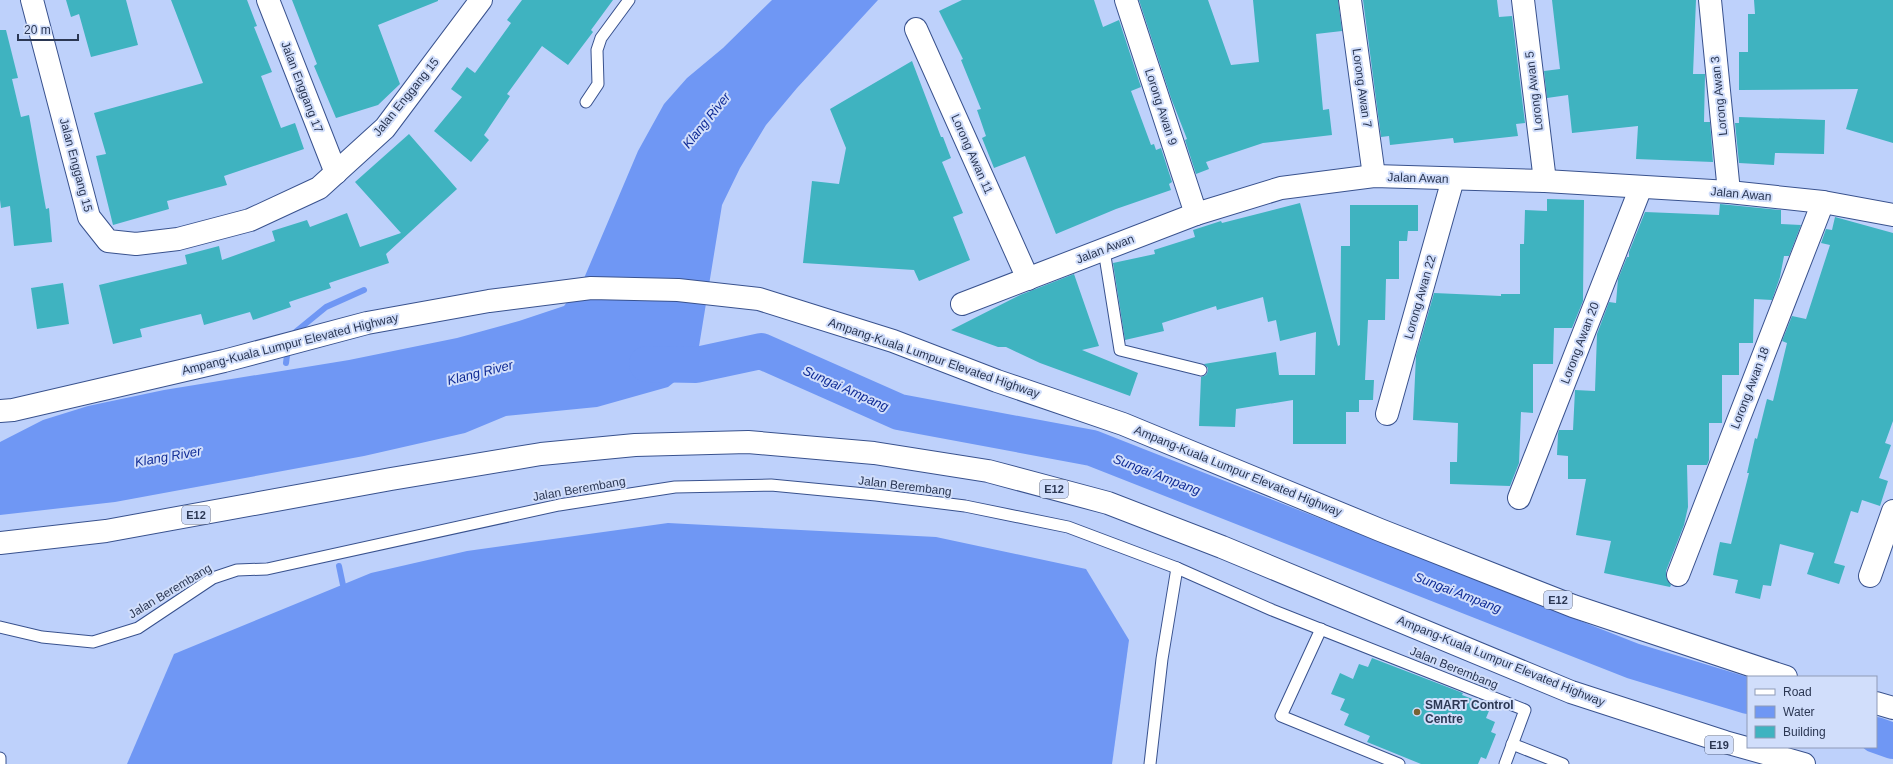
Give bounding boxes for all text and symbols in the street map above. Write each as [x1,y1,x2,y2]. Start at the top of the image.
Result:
scale bar [18,16,78,42]
text: 20 m [24,23,51,37]
street label: Jalan Enggang 17 [278,39,326,135]
street label: Lorong Awan 7 [1350,47,1375,129]
street label: Lorong Awan 5 [1522,50,1546,131]
street label: Jalan Enggang 15 [370,55,442,139]
street label: Lorong Awan 3 [1708,55,1730,136]
street label: Lorong Awan 9 [1142,67,1180,147]
water label: Klang River [679,89,734,151]
street label: Lorong Awan 11 [948,112,996,196]
street label: Jalan Enggang 15 [57,116,95,214]
street label: Jalan Awan [1387,170,1449,186]
street label: Jalan Awan [1710,184,1772,204]
street label: Jalan Awan [1074,232,1136,266]
street label: Lorong Awan 22 [1401,253,1439,341]
street label: Lorong Awan 20 [1558,300,1602,386]
street label: Ampang-Kuala Lumpur Elevated Highway [180,310,400,378]
street label: Ampang-Kuala Lumpur Elevated Highway [826,315,1042,401]
street label: Lorong Awan 18 [1728,345,1772,431]
water label: Klang River [446,357,515,388]
water label: Sungai Ampang [801,363,892,414]
street label: Ampang-Kuala Lumpur Elevated Highway [1132,423,1344,519]
water label: Klang River [134,443,203,470]
water label: Sungai Ampang [1111,451,1203,498]
street label: Jalan Berembang [857,473,953,499]
street label: Jalan Berembang [531,474,627,504]
road number: E12 [1040,480,1068,498]
road number: E12 [182,506,210,524]
street label: Jalan Berembang [126,561,214,621]
water label: Sungai Ampang [1412,569,1504,616]
road number: E12 [1544,591,1572,609]
street label: Ampang-Kuala Lumpur Elevated Highway [1395,613,1607,709]
street label: Jalan Berembang [1408,644,1500,692]
legend [1747,676,1877,748]
text: Road [1783,685,1812,699]
place label: SMART Control Centre [1425,698,1514,726]
text: Water [1783,705,1815,719]
marker: SMART Control Centre [1412,707,1422,717]
text: Building [1783,725,1826,739]
road number: E19 [1705,736,1733,754]

